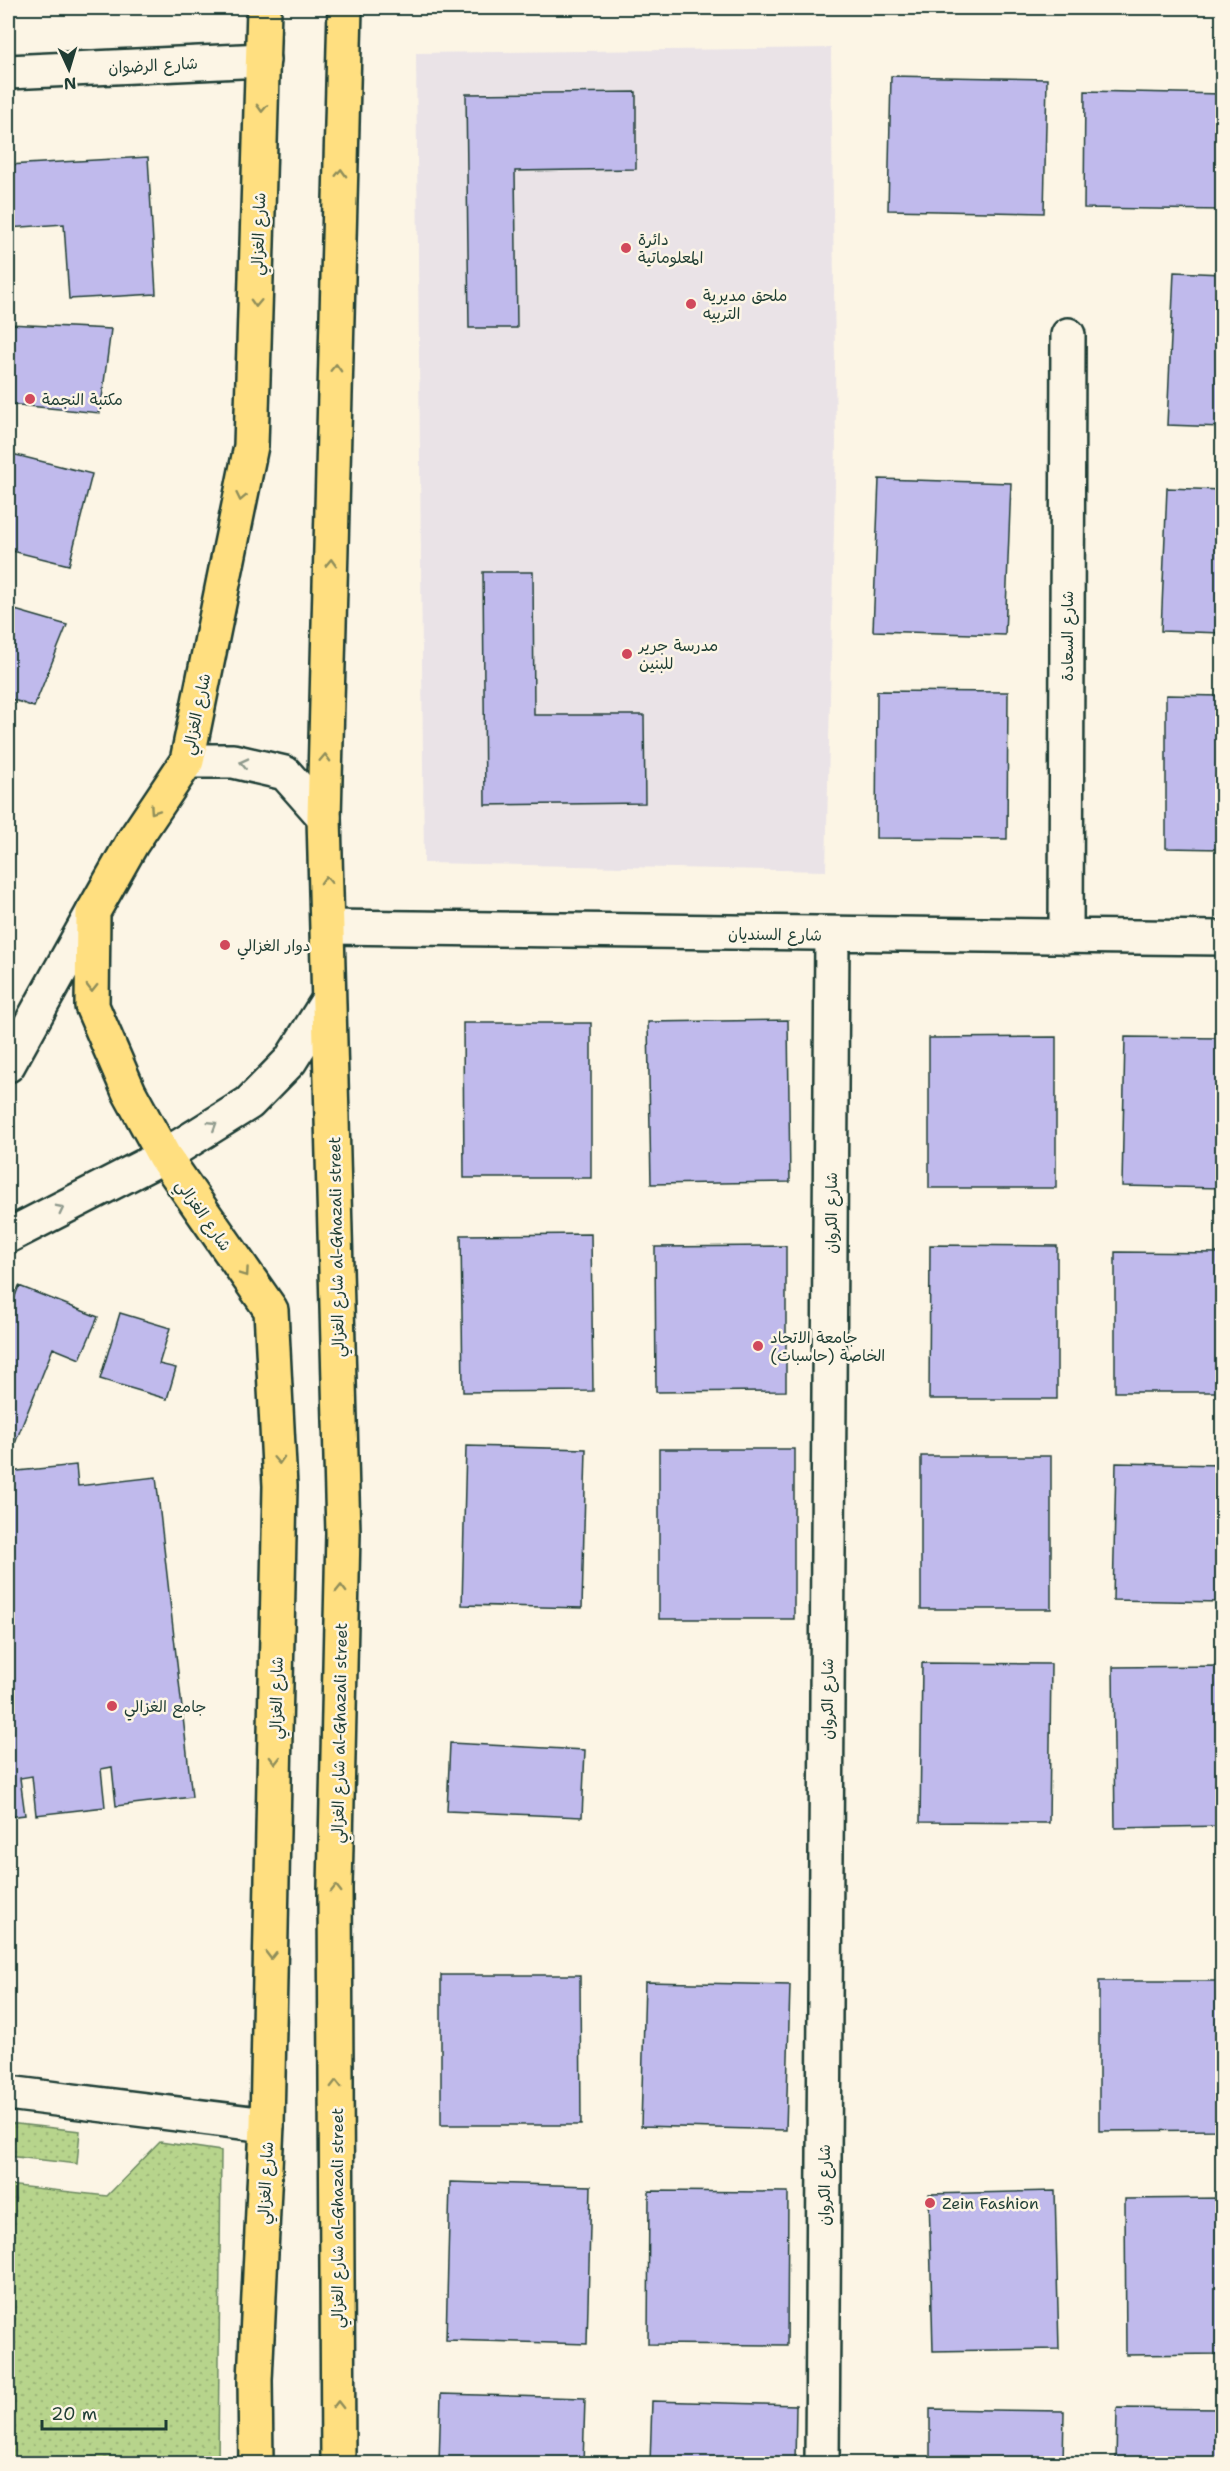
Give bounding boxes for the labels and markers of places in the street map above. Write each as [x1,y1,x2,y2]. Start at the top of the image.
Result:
place label: دائرة المعلوماتية [638,229,703,268]
marker: دائرة المعلوماتية [619,241,633,255]
place label: ملحق مديرية التربيه [703,285,787,324]
marker: ملحق مديرية التربيه [684,297,698,311]
place label: مكتبة النجمة [42,389,123,410]
marker: مكتبة النجمة [23,392,37,406]
place label: مدرسة جرير للبنين [637,635,718,674]
marker: مدرسة جرير للبنين [620,647,634,661]
place label: دوار الغزالي [237,935,311,960]
marker: دوار الغزالي [218,938,232,952]
place label: جامعة الاتحاد الخاصة (حاسبات) [770,1327,885,1366]
marker: جامعة الاتحاد الخاصة (حاسبات) [751,1339,765,1353]
place label: جامع الغزالي [124,1696,206,1721]
marker: جامع الغزالي [105,1699,119,1713]
place label: Zein Fashion [942,2193,1039,2214]
marker: Zein Fashion [923,2196,937,2210]

